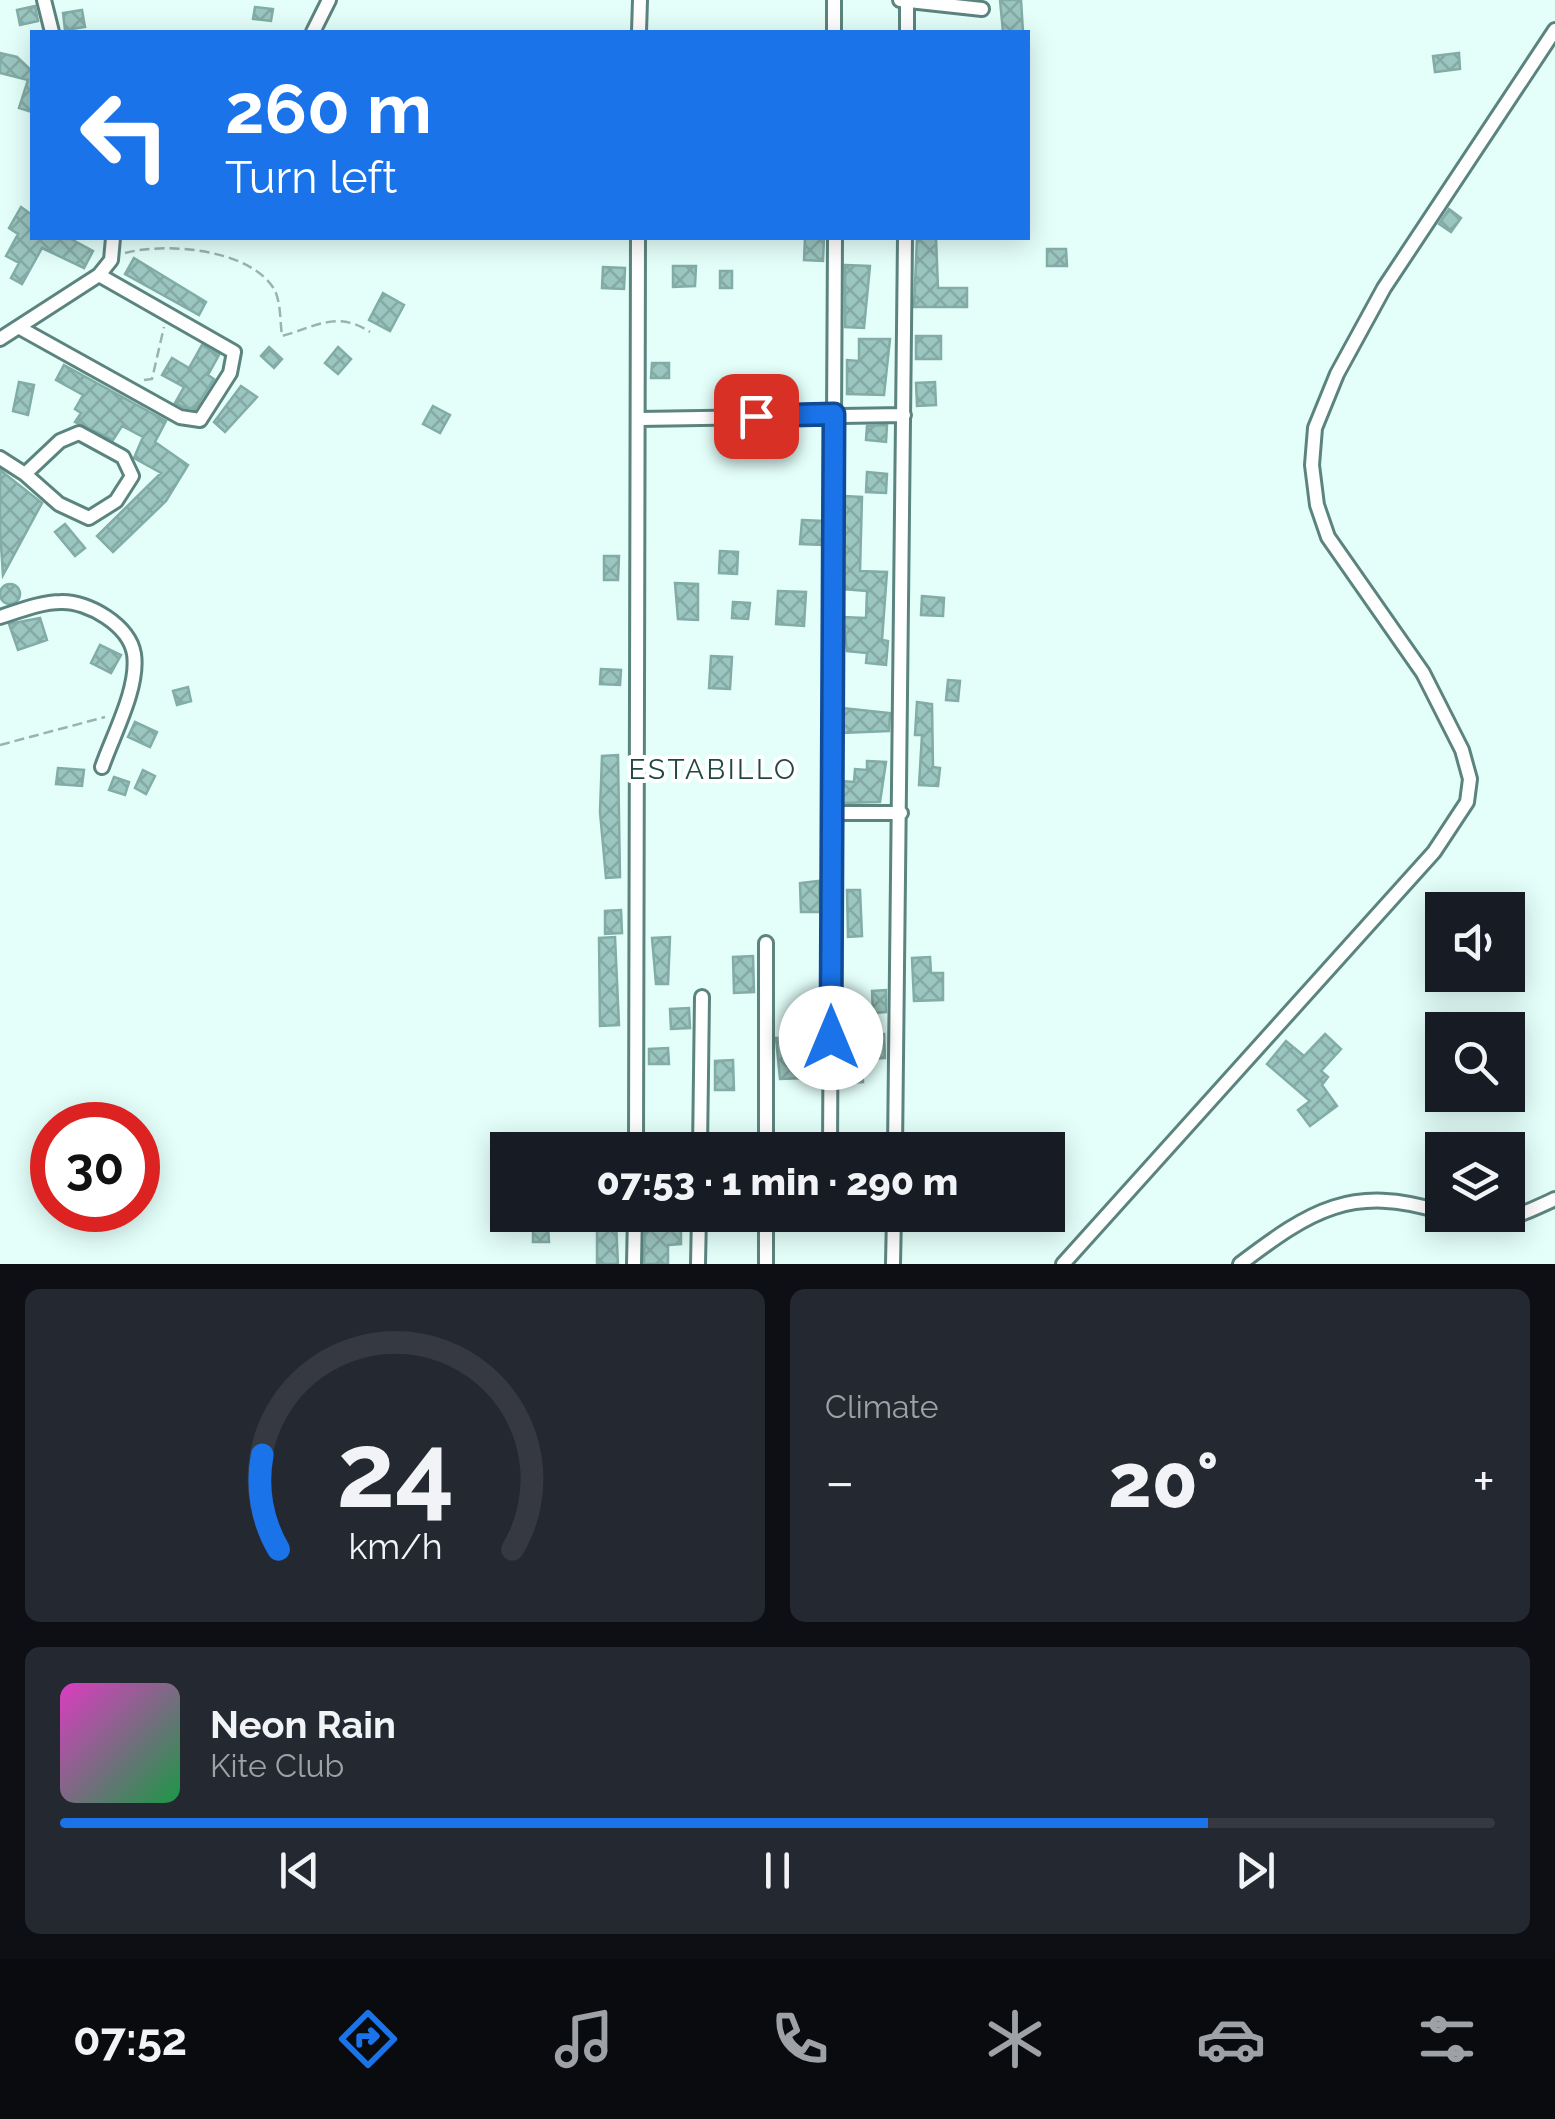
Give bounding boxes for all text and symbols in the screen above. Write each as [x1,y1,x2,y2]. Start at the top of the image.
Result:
text: 260 m [225,67,432,149]
icon: left [60,70,190,200]
text: Turn left [225,151,397,204]
pin [714,374,799,459]
icon: arrive [729,389,784,444]
district label: ESTABILLO [629,753,797,786]
map controls [1425,892,1525,1232]
button: sound [1425,892,1525,992]
position arrow [779,986,883,1090]
button: search [1425,1012,1525,1112]
speed limit sign: 30 [30,1102,160,1232]
button: layers [1425,1132,1525,1232]
text: 07:53 · 1 min · 290 m [597,1159,958,1204]
text: Climate [825,1388,939,1425]
text: 24 [336,1409,454,1531]
text: 20° [1108,1436,1219,1525]
text: − [825,1449,855,1514]
text: + [1472,1449,1495,1514]
text: km/h [348,1525,442,1567]
text: Neon Rain [210,1702,396,1747]
text: Kite Club [210,1747,344,1784]
icon: previous [272,1843,327,1898]
icon: pause [750,1843,805,1898]
icon: next [1228,1843,1283,1898]
icon: directions [333,2004,403,2074]
icon: music [549,2004,619,2074]
icon: phone [765,2004,835,2074]
icon: climate [980,2004,1050,2074]
icon: car [1196,2004,1266,2074]
icon: filters [1412,2004,1482,2074]
text: 07:52 [73,2013,187,2066]

